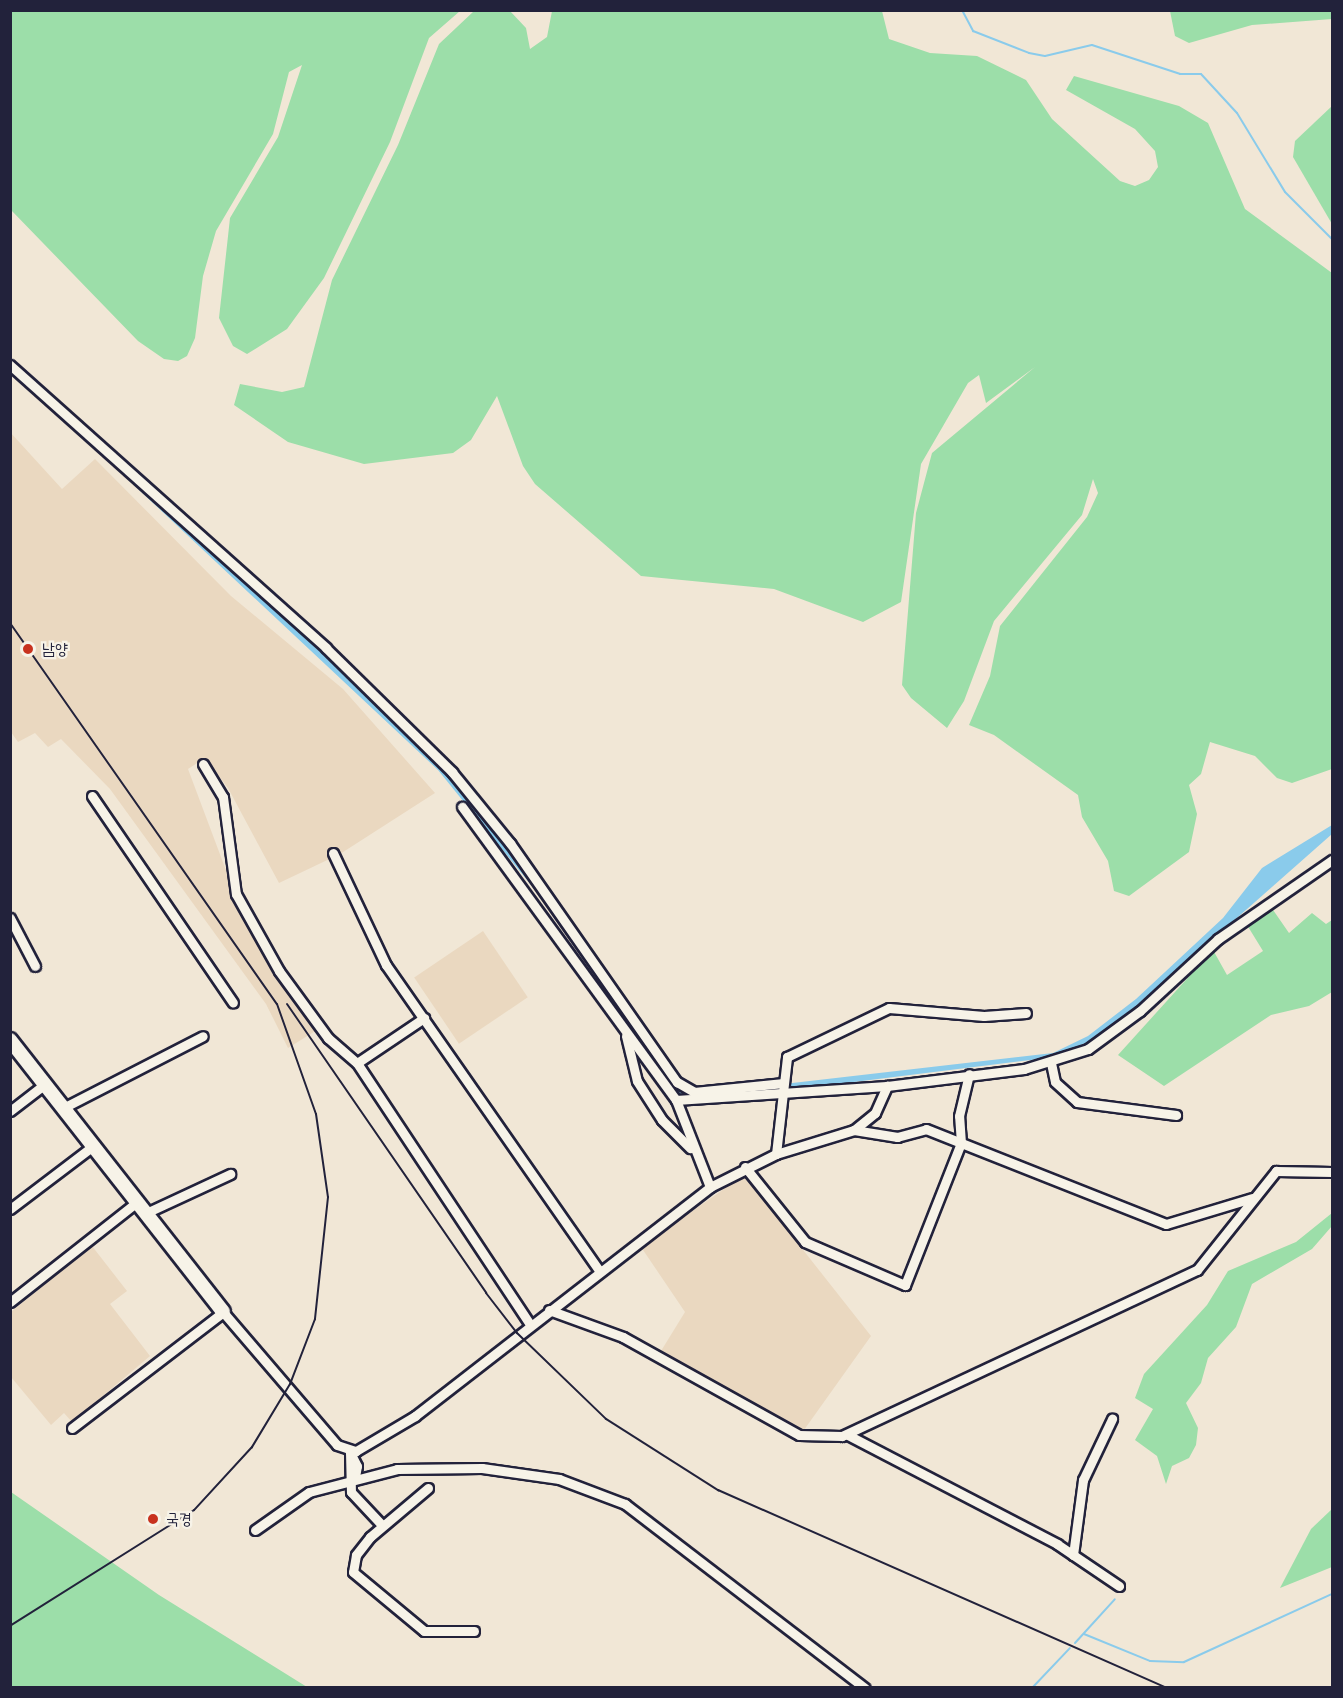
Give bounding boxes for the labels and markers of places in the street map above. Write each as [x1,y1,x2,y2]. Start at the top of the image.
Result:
place label: 남양 [42,639,68,659]
marker: 남양 [19,640,37,658]
place label: 국경 [166,1509,192,1529]
marker: 국경 [144,1510,162,1528]

